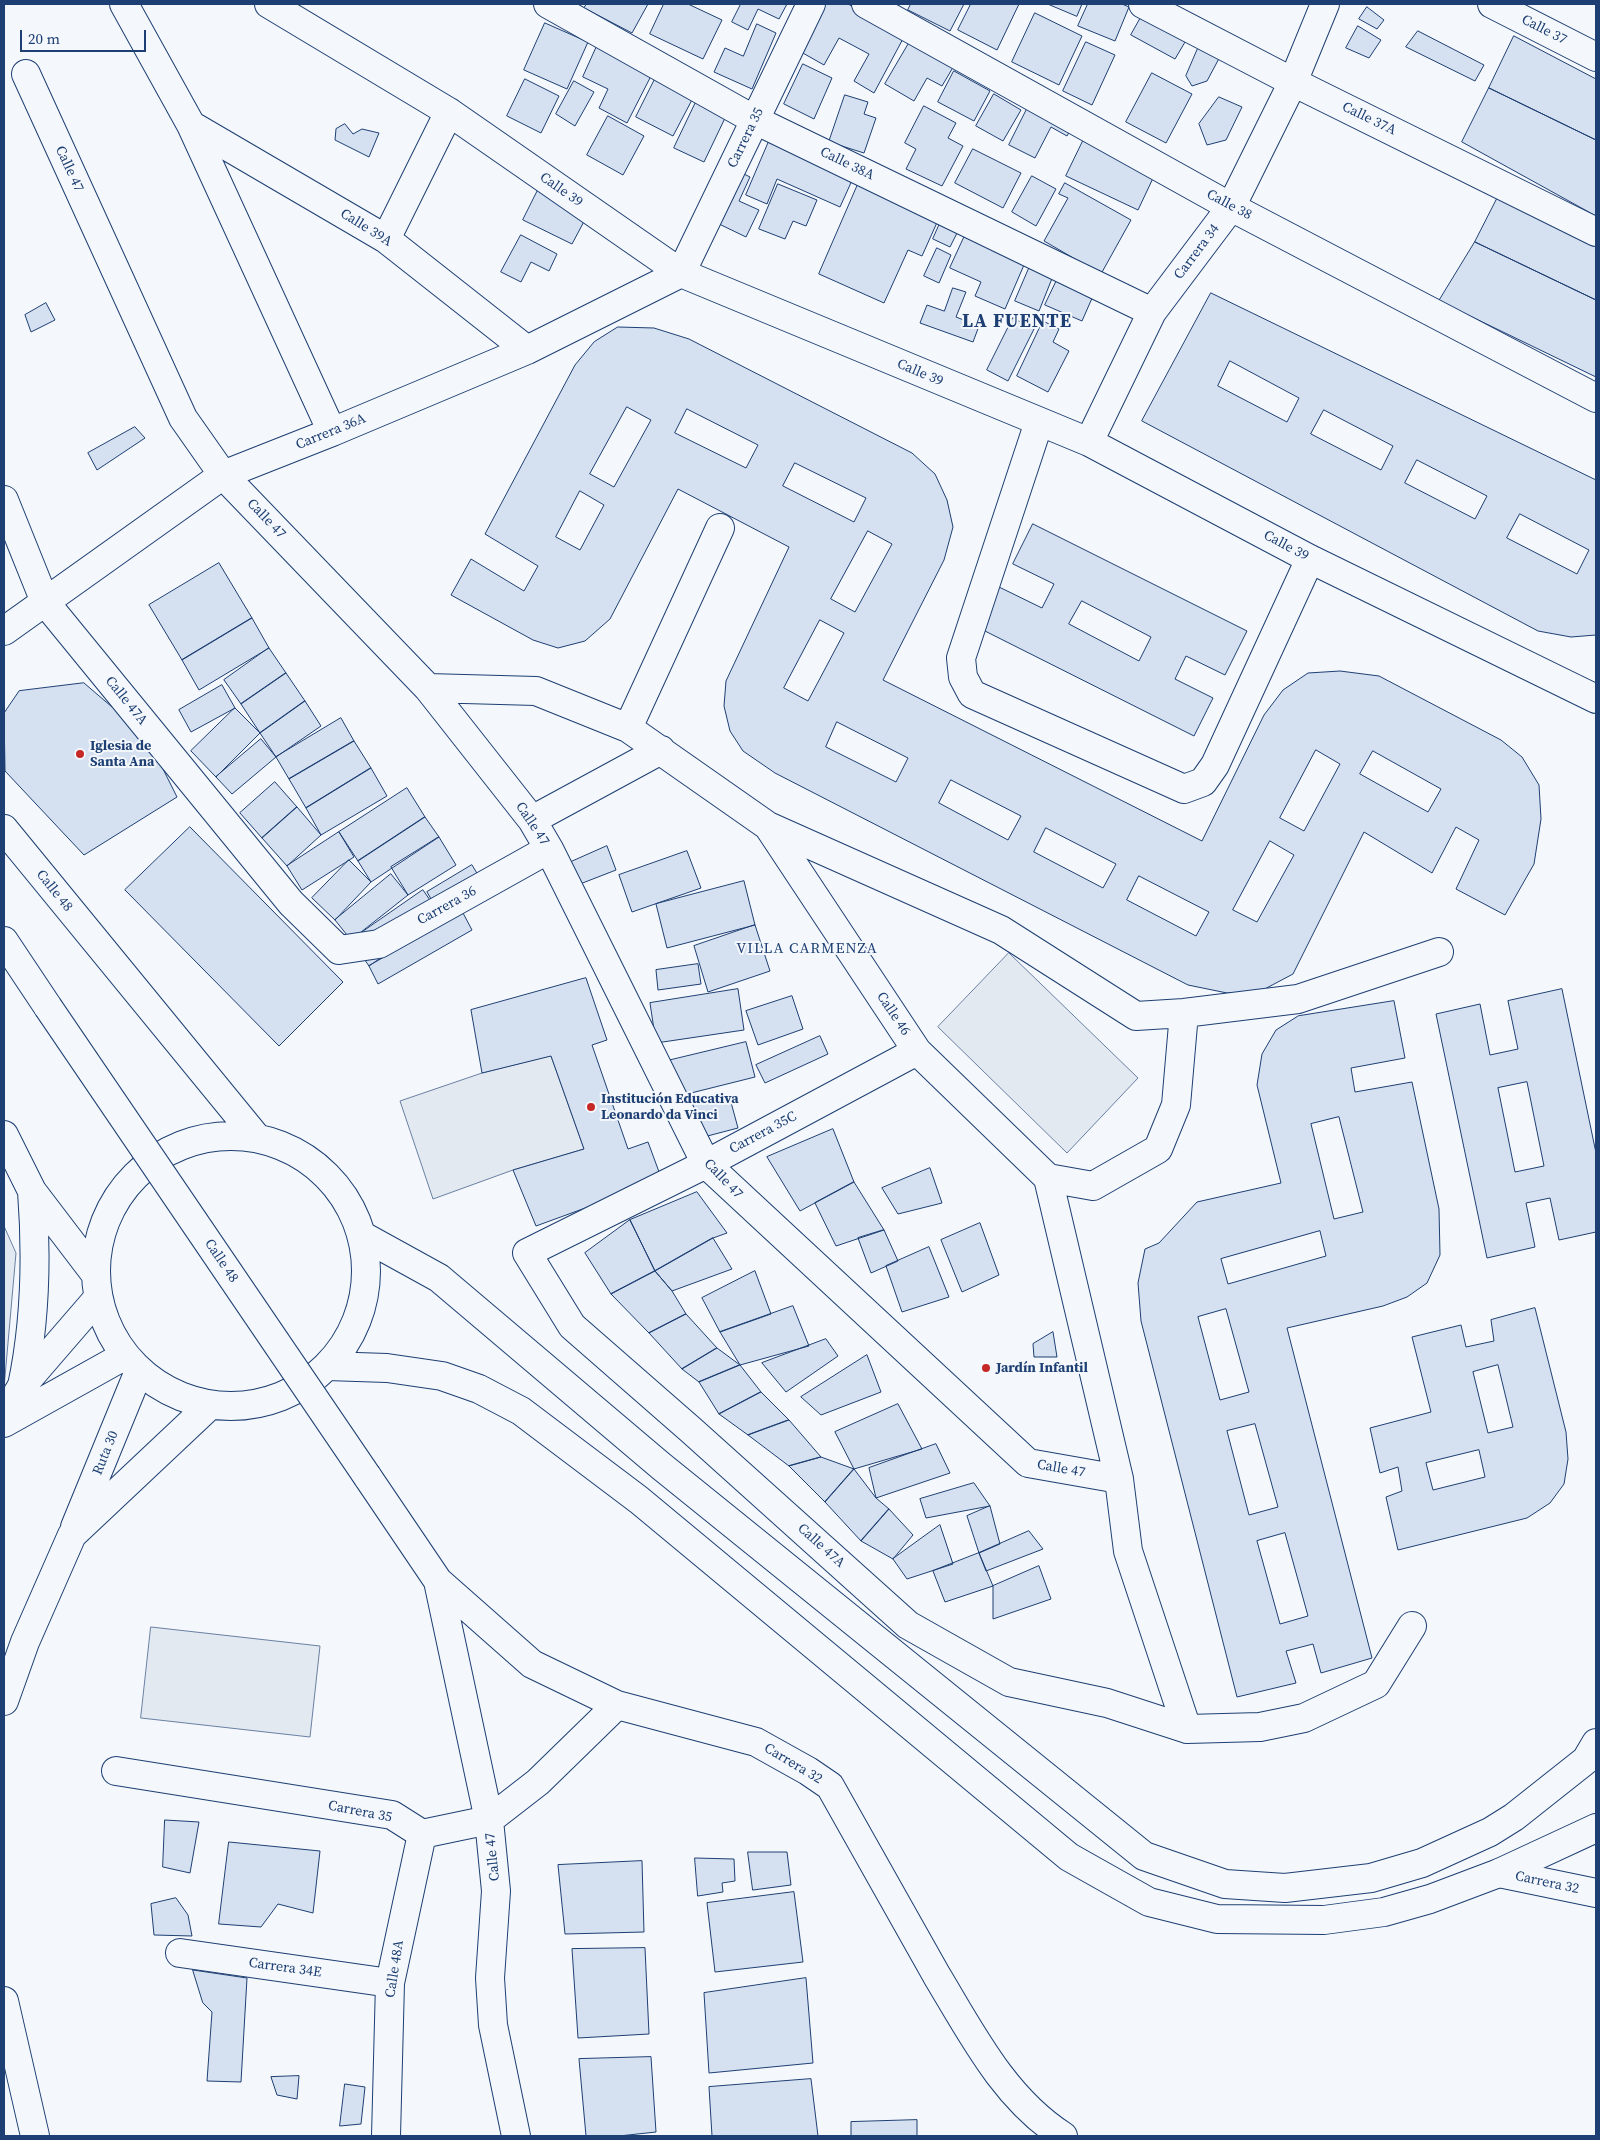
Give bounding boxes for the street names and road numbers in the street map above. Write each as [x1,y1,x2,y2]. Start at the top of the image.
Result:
street label: Calle 37 [1518,11,1570,49]
street label: Calle 37A [1339,99,1399,139]
street label: Carrera 35 [724,105,768,171]
street label: Calle 47 [51,143,87,195]
street label: Calle 38A [817,144,877,184]
street label: Calle 39 [536,169,586,211]
street label: Calle 38 [1204,186,1254,224]
street label: Calle 39A [337,206,395,250]
street label: Carrera 34 [1171,221,1223,283]
street label: Calle 39 [894,356,946,390]
street label: Carrera 36A [293,410,369,454]
street label: Calle 47 [243,496,289,542]
street label: Calle 39 [1261,527,1311,565]
street label: Calle 47A [101,673,151,729]
street label: Calle 47 [511,799,553,849]
street label: Calle 48 [32,867,76,915]
street label: Carrera 36 [415,883,479,929]
street label: Calle 46 [872,989,914,1039]
street label: Carrera 35C [727,1108,799,1158]
street label: Calle 47 [700,1156,746,1202]
street label: Calle 48 [200,1236,242,1286]
street label: Ruta 30 [90,1429,122,1477]
street label: Calle 47 [1036,1456,1086,1482]
street label: Calle 47A [794,1520,848,1572]
street label: Carrera 32 [761,1740,825,1788]
street label: Carrera 35 [327,1798,393,1826]
street label: Calle 47 [482,1832,504,1882]
street label: Carrera 32 [1514,1868,1580,1898]
street label: Calle 48A [382,1939,408,1999]
street label: Carrera 34E [248,1955,322,1981]

